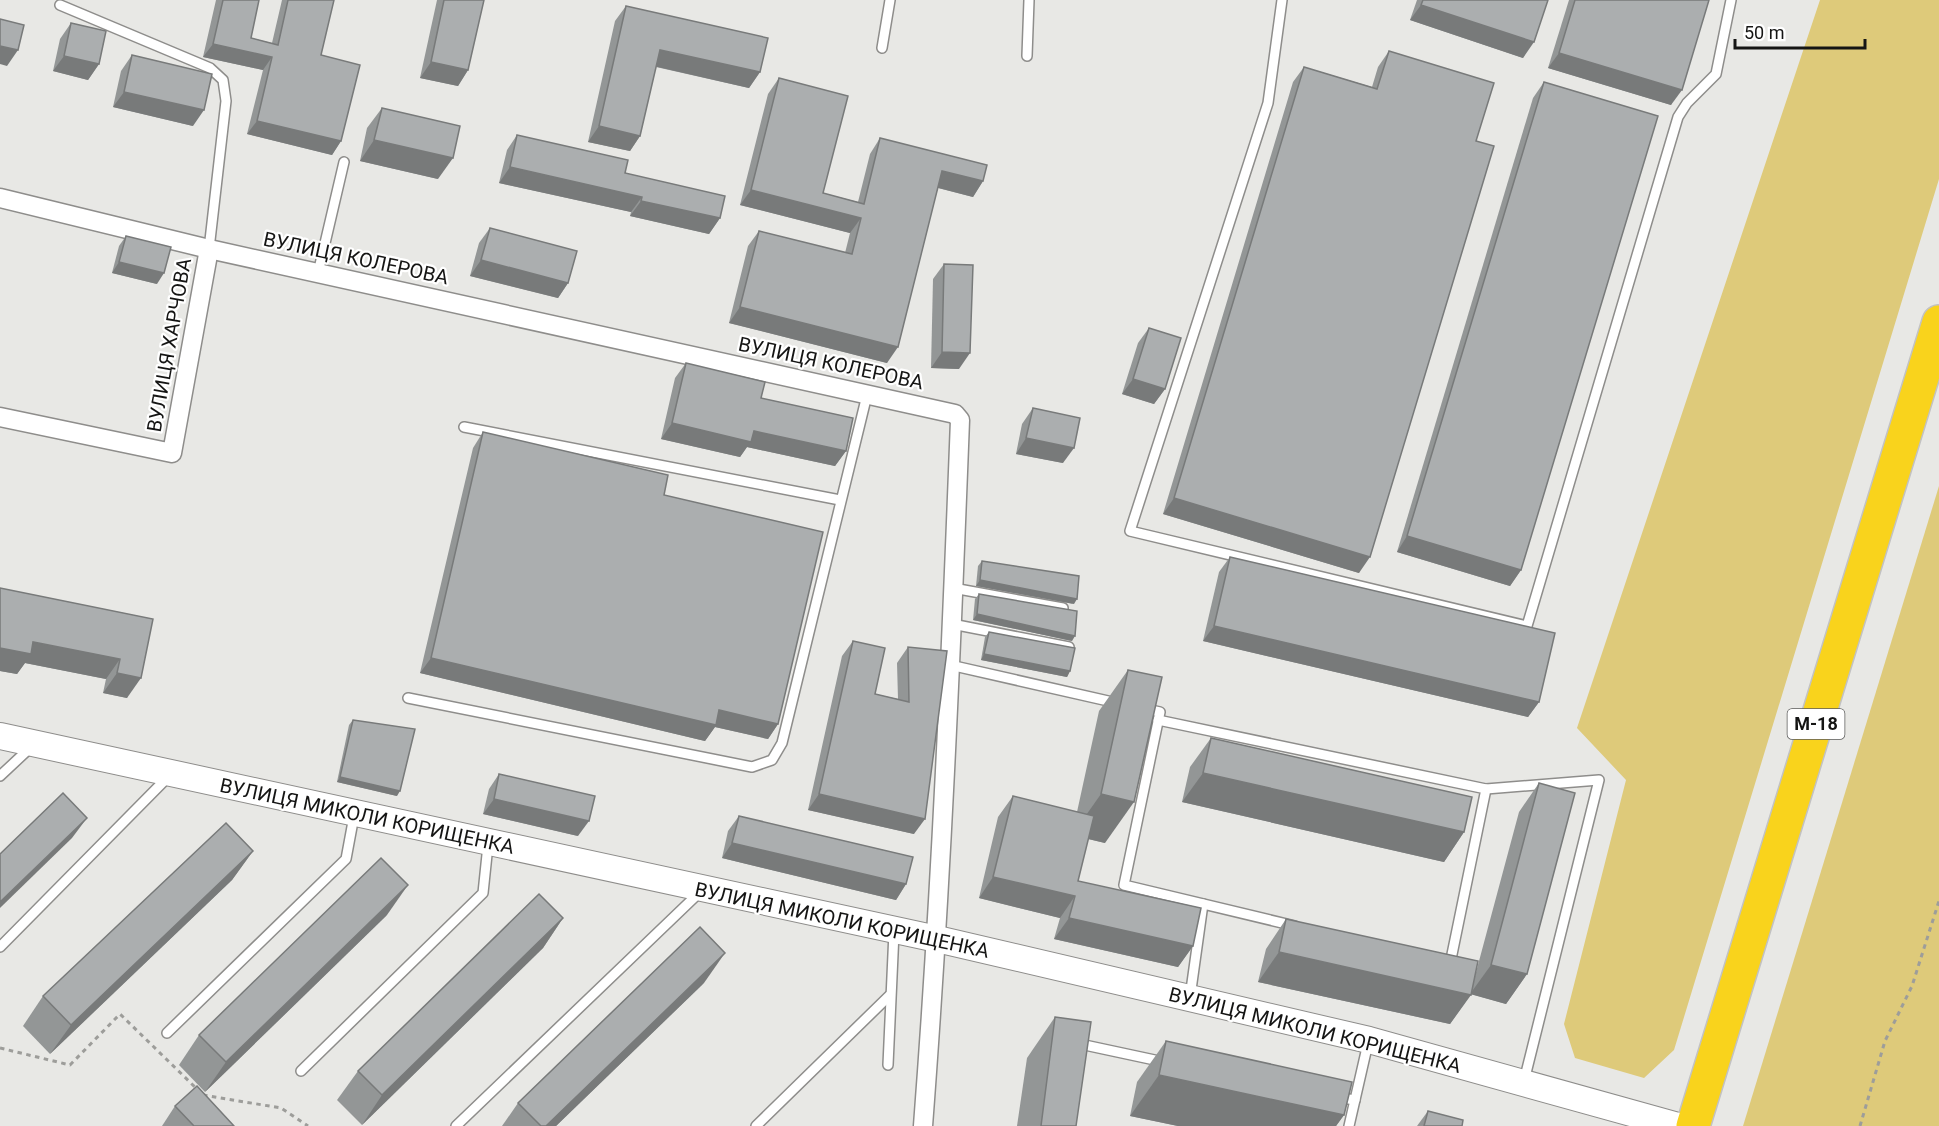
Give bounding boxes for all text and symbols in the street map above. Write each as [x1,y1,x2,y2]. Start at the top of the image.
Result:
scale bar [1735,12,1866,50]
text: 50 m [1744,22,1784,43]
street label: ВУЛИЦЯ КОЛЕРОВА [261,227,451,289]
street label: ВУЛИЦЯ ХАРЧОВА [142,256,196,434]
street label: ВУЛИЦЯ КОЛЕРОВА [736,332,926,394]
road number: М-18 [1788,709,1844,739]
street label: ВУЛИЦЯ МИКОЛИ КОРИЩЕНКА [218,773,516,859]
street label: ВУЛИЦЯ МИКОЛИ КОРИЩЕНКА [693,877,991,963]
street label: ВУЛИЦЯ МИКОЛИ КОРИЩЕНКА [1166,982,1464,1078]

